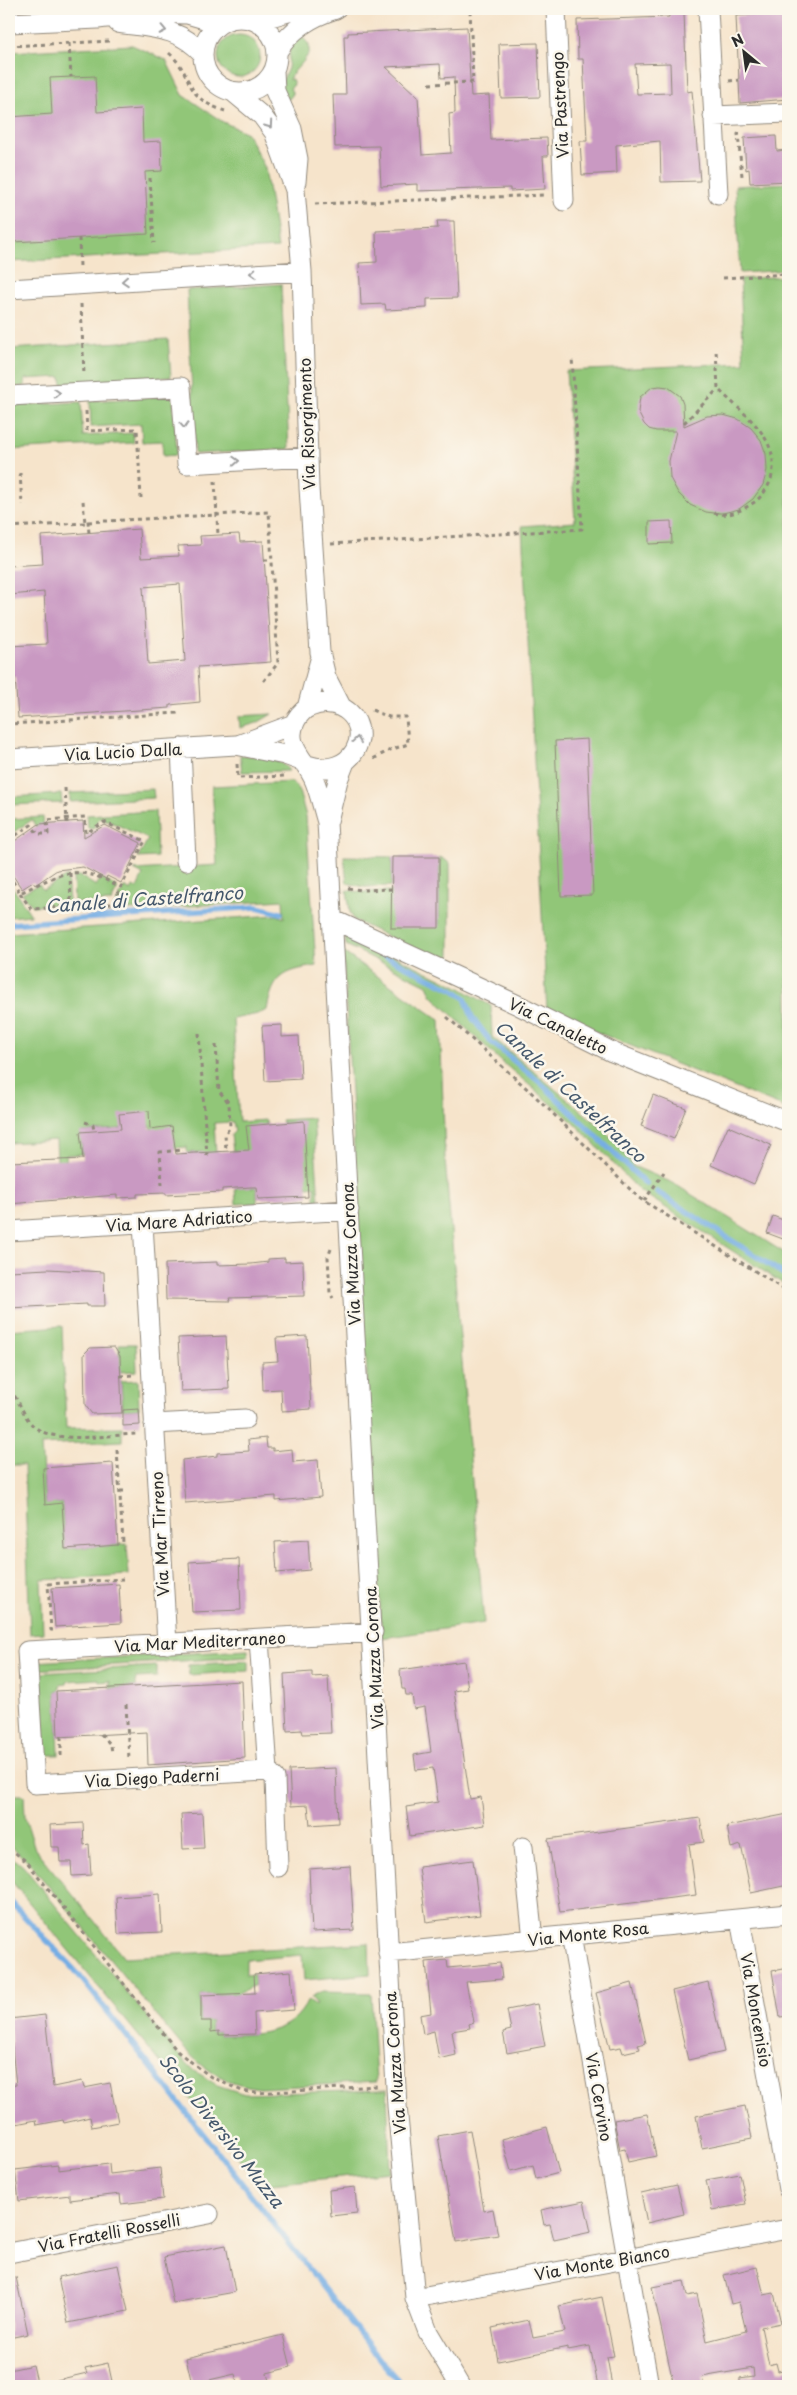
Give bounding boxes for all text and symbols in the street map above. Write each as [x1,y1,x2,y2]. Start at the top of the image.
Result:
one-way arrow [158,24,167,35]
north arrow [720,28,770,78]
text: N [728,28,747,52]
street label: Via Pastrengo [544,51,574,159]
one-way arrow [263,119,272,129]
one-way arrow [249,268,257,279]
one-way arrow [121,275,129,286]
street label: Via Risorgimento [292,357,320,491]
one-way arrow [54,388,62,398]
one-way arrow [179,422,190,430]
one-way arrow [232,456,240,467]
street label: Via Lucio Dalla [63,736,182,766]
one-way arrow [351,736,361,745]
water label: Canale di Castelfranco [44,878,245,919]
street label: Via Canaletto [505,991,612,1060]
water label: Canale di Castelfranco [489,1014,653,1169]
street label: Via Muzza Corona [334,1181,366,1326]
street label: Via Mare Adriatico [105,1203,253,1237]
street label: Via Mar Tirreno [144,1471,174,1597]
street label: Via Muzza Corona [357,1585,389,1730]
street label: Via Mar Mediterraneo [114,1625,286,1657]
street label: Via Diego Paderni [84,1761,220,1793]
street label: Via Monte Rosa [526,1915,650,1951]
street label: Via Moncenisio [735,1951,779,2069]
street label: Via Muzza Corona [377,1990,411,2135]
water label: Scolo Diversivo Muzza [153,2047,292,2214]
street label: Via Cervino [580,2050,620,2143]
street label: Via Fratelli Rosselli [36,2206,182,2258]
street label: Via Monte Bianco [532,2238,671,2286]

